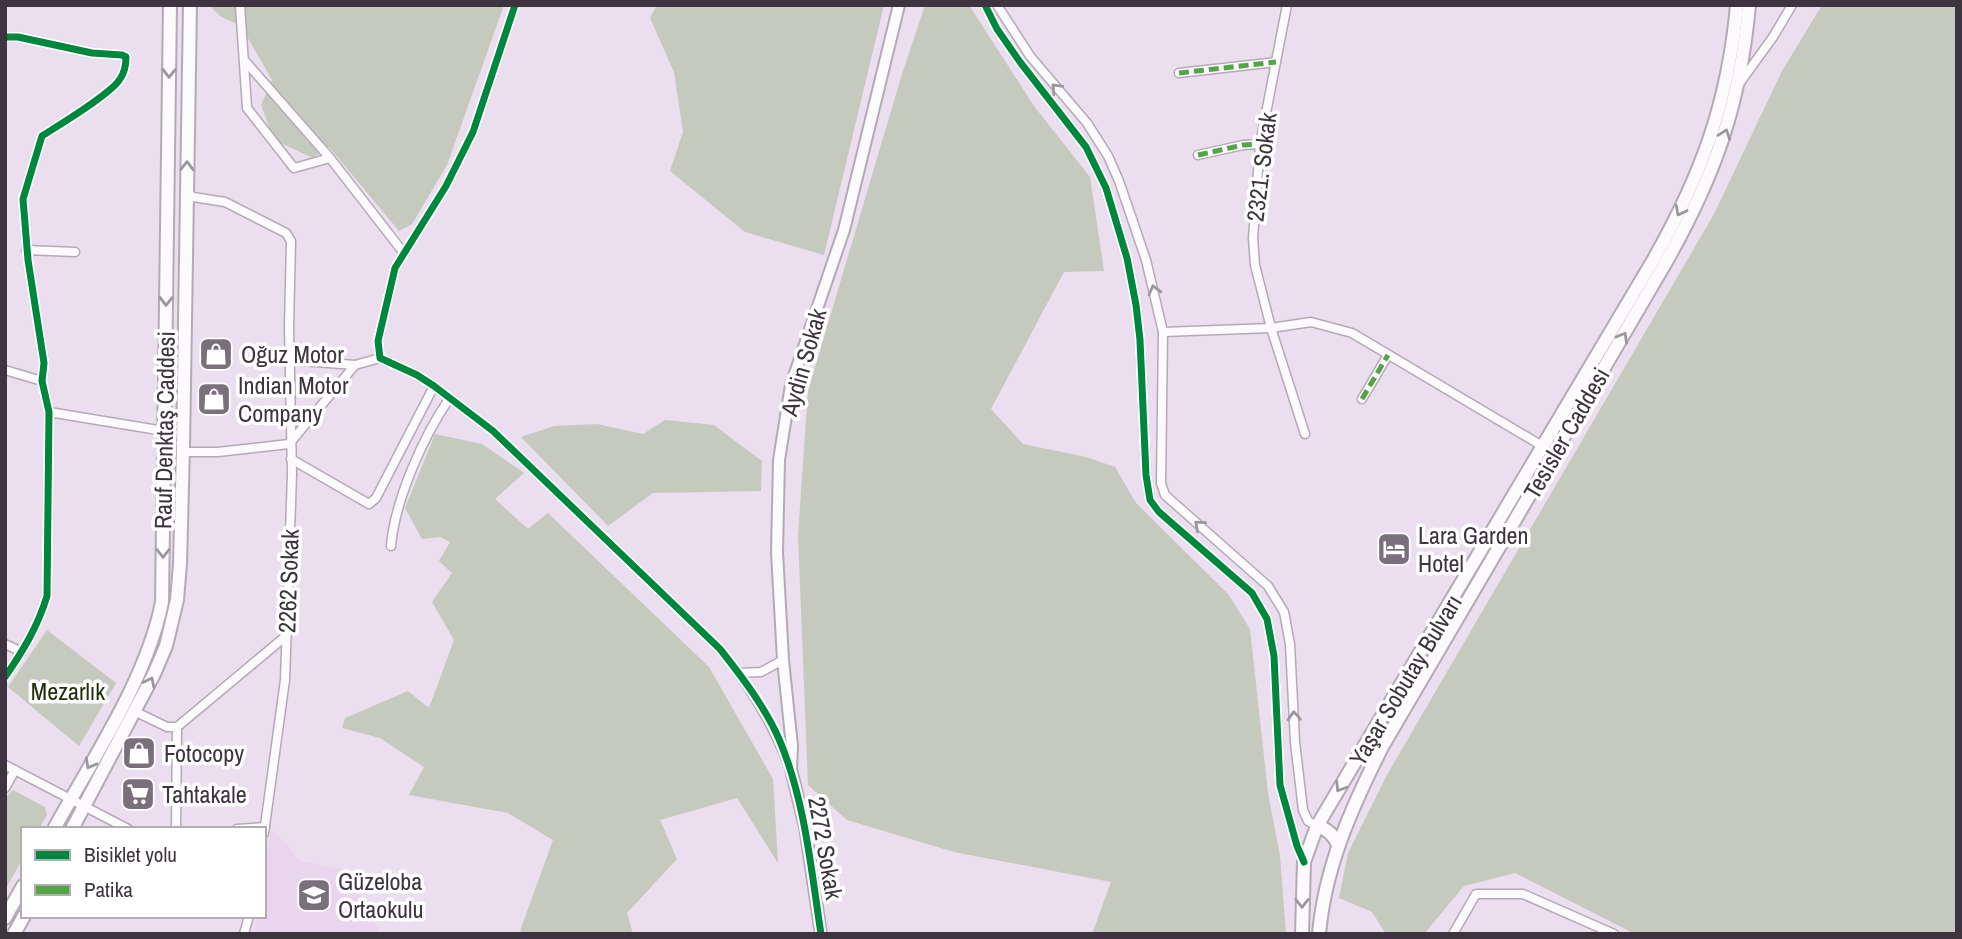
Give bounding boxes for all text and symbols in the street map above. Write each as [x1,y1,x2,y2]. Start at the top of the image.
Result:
one-way arrow [161,69,177,79]
one-way arrow [1052,83,1065,96]
street label: 2321. Sokak [1238,111,1284,223]
one-way arrow [1717,129,1731,141]
one-way arrow [180,160,195,171]
one-way arrow [1675,204,1689,216]
one-way arrow [1148,284,1162,296]
one-way arrow [158,296,173,307]
street label: Aydin Sokak [772,304,834,420]
street label: Rauf Denktaş Caddesi [146,331,182,529]
one-way arrow [1614,331,1627,344]
shop icon: Oğuz Motor [197,335,235,373]
place label: Oğuz Motor [241,338,344,370]
street label: Tesisler Caddesi [1515,362,1617,504]
place label: Indian Motor Company [238,369,349,429]
shop icon: Indian Motor Company [195,380,233,418]
place label: Lara Garden Hotel [1418,519,1529,579]
one-way arrow [1194,521,1207,533]
street label: 2262 Sokak [270,528,306,634]
hotel icon: Lara Garden Hotel [1375,530,1413,568]
one-way arrow [155,548,171,559]
street label: Yaşar Sobutay Bulvarı [1341,588,1469,772]
park label: Mezarlık [31,675,105,707]
one-way arrow [142,677,156,689]
one-way arrow [1287,710,1302,721]
shop icon: Fotocopy [120,734,158,772]
place label: Fotocopy [164,737,244,769]
one-way arrow [85,757,98,770]
supermarket icon: Tahtakale [119,775,157,813]
place label: Tahtakale [162,778,247,810]
one-way arrow [1336,779,1349,792]
street label: 2272 Sokak [801,794,851,902]
legend [21,827,266,918]
text: Bisiklet yolu [84,840,177,869]
place label: Güzeloba Ortaokulu [338,865,423,925]
text: Patika [84,875,133,904]
school or university icon: Güzeloba Ortaokulu [295,876,333,914]
one-way arrow [1294,898,1310,909]

